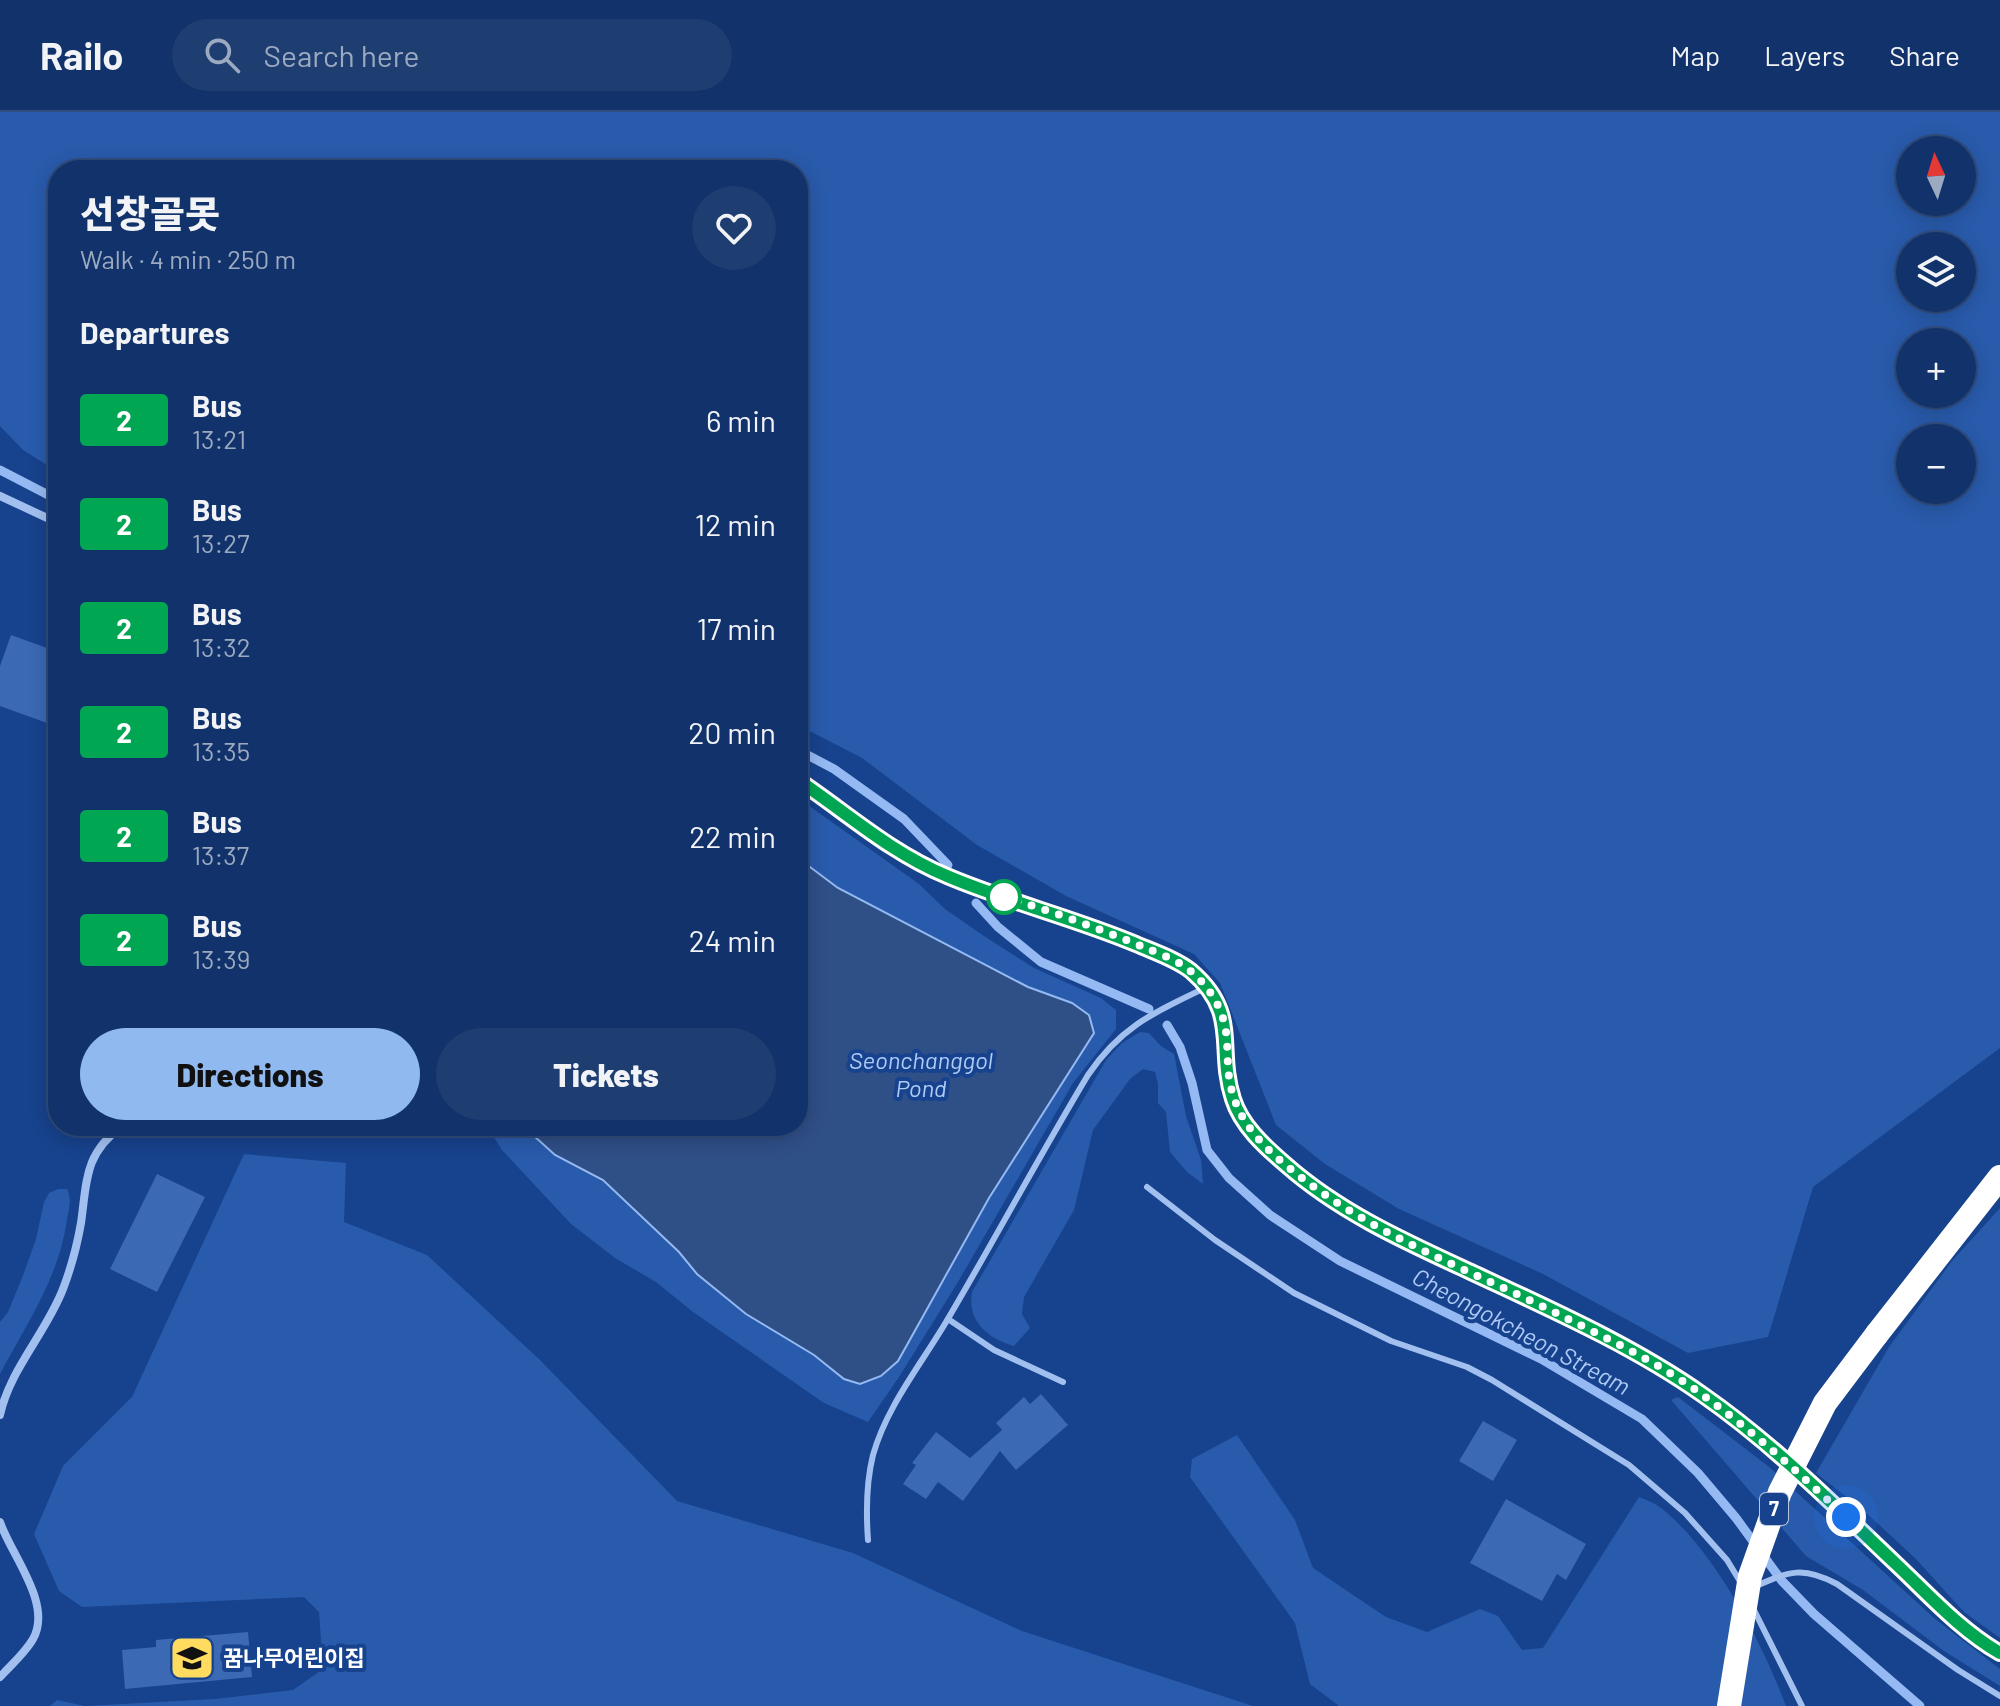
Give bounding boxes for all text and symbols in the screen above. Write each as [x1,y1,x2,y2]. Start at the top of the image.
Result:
search box [172,19,732,91]
text: Railo [40,32,124,78]
icon: search [200,33,244,77]
text: Search here [264,37,419,73]
text: Map [1670,38,1720,72]
text: Layers [1764,38,1845,72]
text: Share [1889,38,1960,72]
north arrow [1896,136,1976,216]
map controls [1896,136,1976,504]
button: heart [692,186,776,270]
text: 선창골못 [80,190,220,236]
button: layers [1896,232,1976,312]
text: Walk · 4 min · 250 m [80,243,296,274]
text: Departures [80,314,230,350]
button: + [1896,328,1976,408]
text: Bus [192,387,242,423]
text: 6 min [706,402,776,438]
text: 2 [116,403,132,437]
text: 13:21 [192,423,246,454]
button: − [1896,424,1976,504]
text: Bus [192,491,242,527]
text: 12 min [695,506,776,542]
text: 2 [116,507,132,541]
text: 13:27 [192,527,250,558]
text: Bus [192,595,242,631]
text: 17 min [697,610,776,646]
text: 2 [116,611,132,645]
text: 13:32 [192,631,251,662]
text: Bus [192,699,242,735]
text: 20 min [688,714,776,750]
text: 2 [116,715,132,749]
text: 13:35 [192,735,250,766]
text: Bus [192,803,242,839]
text: 22 min [689,818,776,854]
text: 2 [116,819,132,853]
text: 13:37 [192,839,249,870]
unlabelled marker [987,880,1021,914]
text: Bus [192,907,242,943]
text: 24 min [689,922,776,958]
text: 2 [116,923,132,957]
text: 13:39 [192,943,250,974]
button: Directions [80,1028,420,1120]
button: Tickets [436,1028,776,1120]
water label: Seonchanggol Pond [849,1045,994,1102]
water label: Cheongokcheon Stream [1408,1261,1635,1400]
road number: 7 [1760,1493,1788,1525]
your location [1826,1497,1866,1537]
school or university icon: 꿈나무어린이집 [168,1634,216,1682]
place label: 꿈나무어린이집 [223,1644,365,1670]

